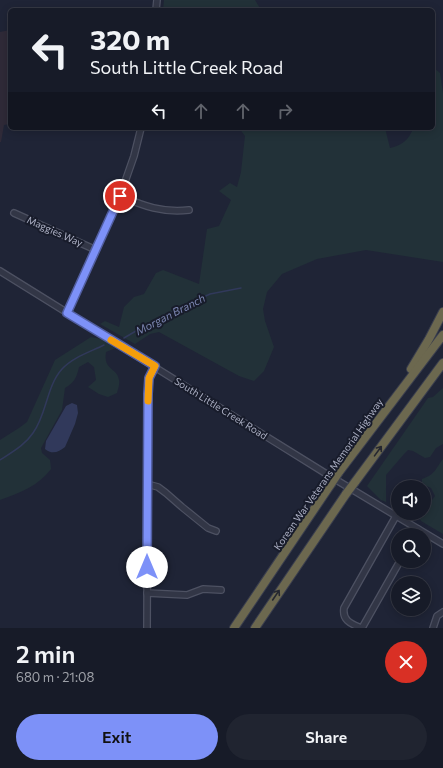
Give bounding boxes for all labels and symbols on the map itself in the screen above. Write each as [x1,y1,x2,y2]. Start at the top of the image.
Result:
pin [103,179,137,213]
street label: Maggies Way [25,213,85,249]
water label: Morgan Branch [133,291,207,337]
street label: South Little Creek Road [172,374,270,442]
street label: Korean War Veterans Memorial Highway [271,396,385,552]
one-way arrow [374,445,382,456]
position arrow [126,546,168,588]
one-way arrow [272,590,281,601]

